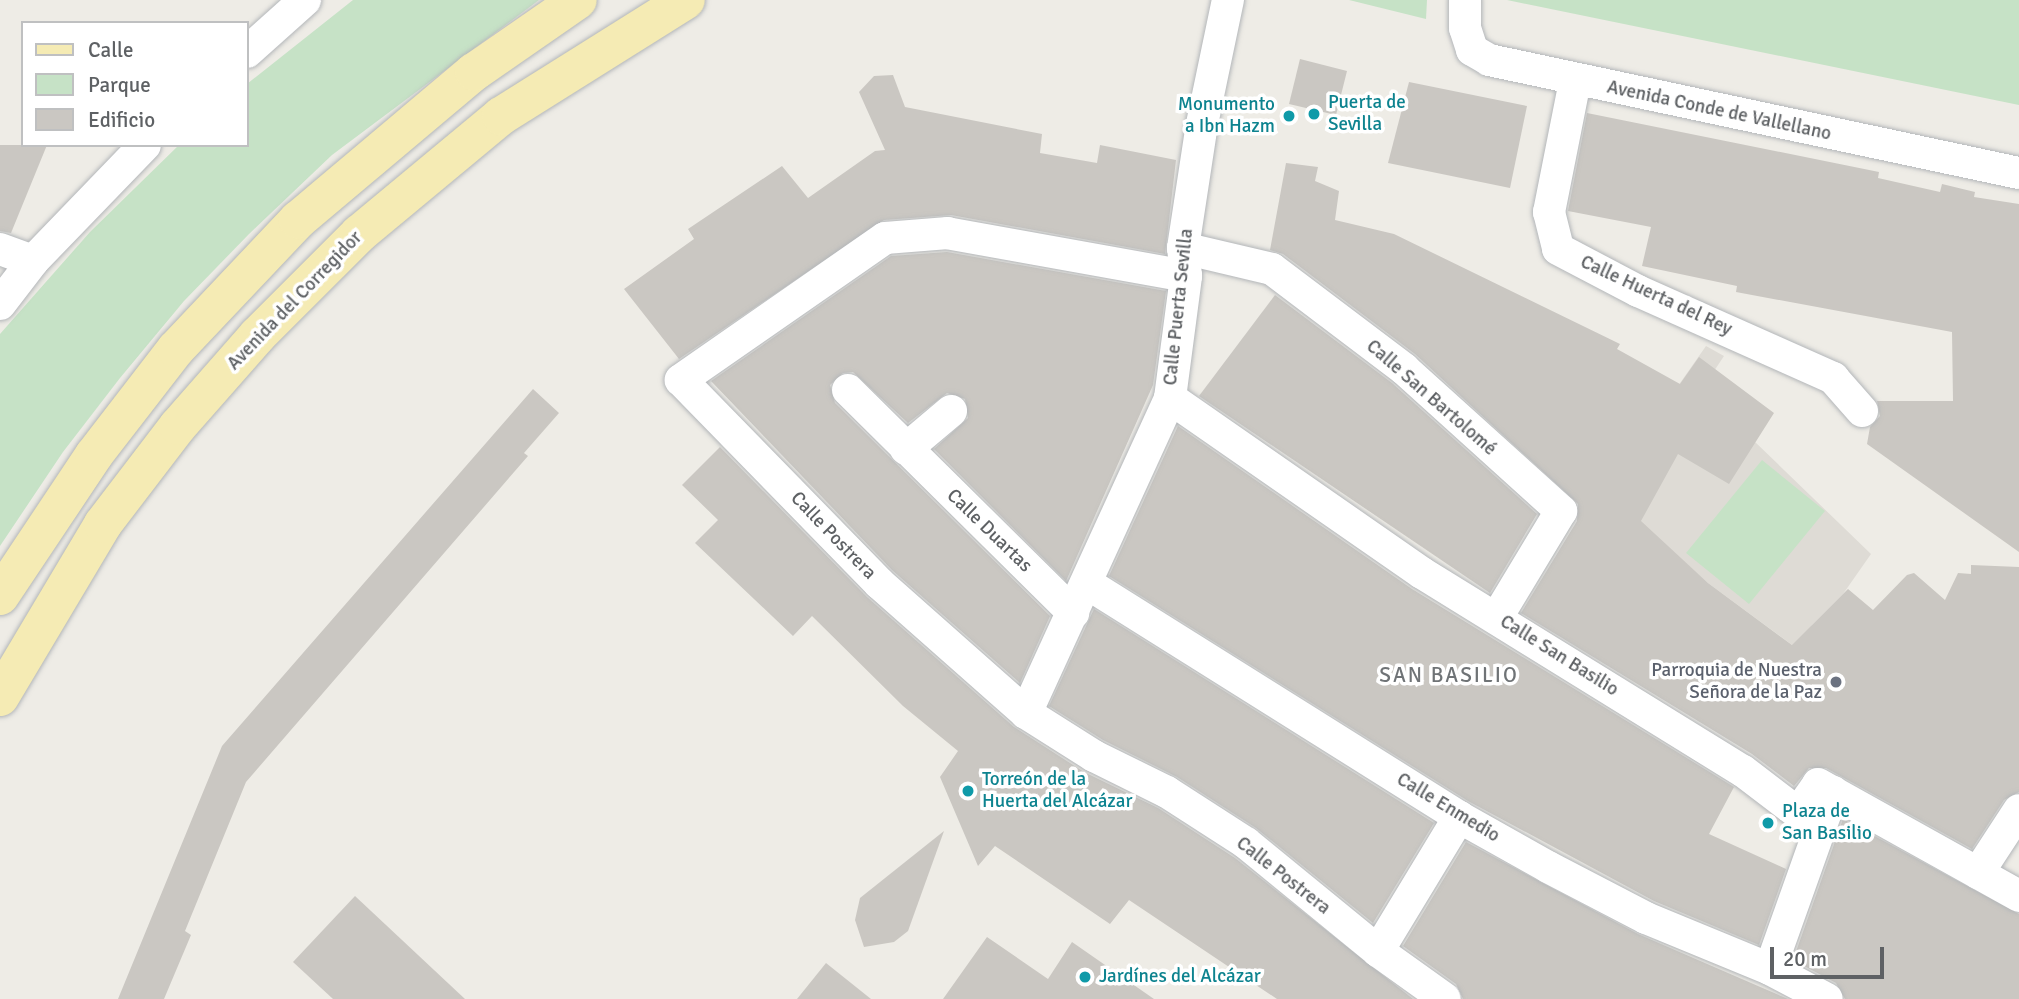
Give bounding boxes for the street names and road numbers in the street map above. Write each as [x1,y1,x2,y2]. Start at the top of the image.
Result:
street label: Avenida Conde de Vallellano [1605,76,1833,146]
street label: Avenida del Corregidor [223,227,367,375]
street label: Calle Puerta Sevilla [1159,227,1199,387]
street label: Calle Huerta del Rey [1577,251,1735,341]
street label: Calle San Bartolomé [1361,335,1501,461]
street label: Calle Duartas [942,485,1036,577]
street label: Calle Postrera [785,487,881,585]
street label: Calle San Basilio [1496,610,1622,702]
street label: Calle Enmedio [1392,768,1504,848]
street label: Calle Postrera [1231,832,1335,920]

